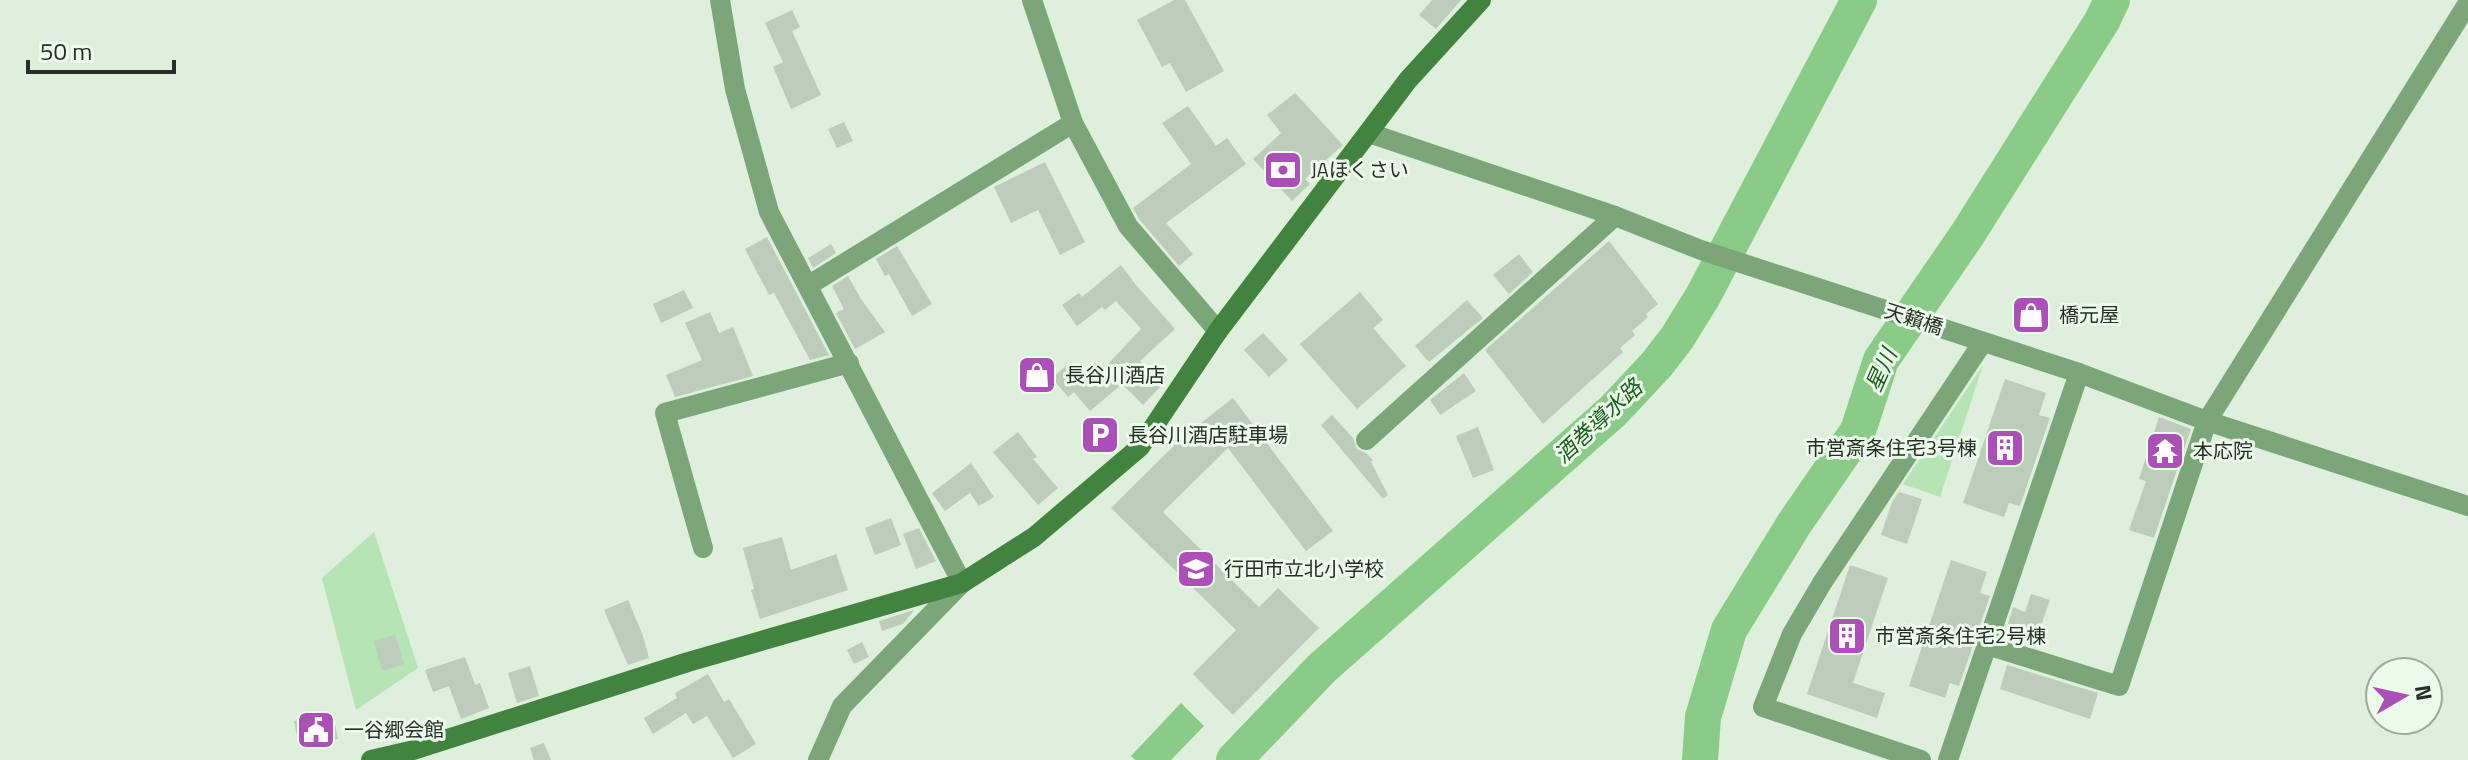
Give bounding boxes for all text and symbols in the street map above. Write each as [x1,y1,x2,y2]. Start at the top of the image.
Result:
scale bar [28,24,174,74]
text: 50 m [40,33,92,69]
bank icon: JAほくさい [1262,149,1304,191]
place label: JAほくさい [1311,154,1409,185]
shop icon: 橋元屋 [2010,294,2052,336]
street label: 天籟橋 [1881,295,1947,343]
place label: 橋元屋 [2059,299,2119,330]
water label: 星川 [1857,341,1906,397]
shop icon: 長谷川酒店 [1016,354,1058,396]
place label: 長谷川酒店 [1065,359,1165,390]
water label: 酒巻導水路 [1546,370,1651,471]
parking icon: 長谷川酒店駐車場 [1079,414,1121,456]
place label: 長谷川酒店駐車場 [1128,419,1288,450]
building icon: 市営斎条住宅3号棟 [1984,427,2026,469]
temple icon: 本応院 [2144,430,2186,472]
place label: 市営斎条住宅3号棟 [1806,432,1977,463]
place label: 本応院 [2193,435,2253,466]
school or university icon: 行田市立北小学校 [1175,548,1217,590]
place label: 行田市立北小学校 [1224,553,1384,584]
building icon: 市営斎条住宅2号棟 [1826,615,1868,657]
place label: 市営斎条住宅2号棟 [1875,620,2046,651]
north arrow [2364,656,2444,736]
text: N [2406,683,2442,703]
public building icon: 一谷郷会館 [295,709,337,751]
place label: 一谷郷会館 [344,714,444,745]

